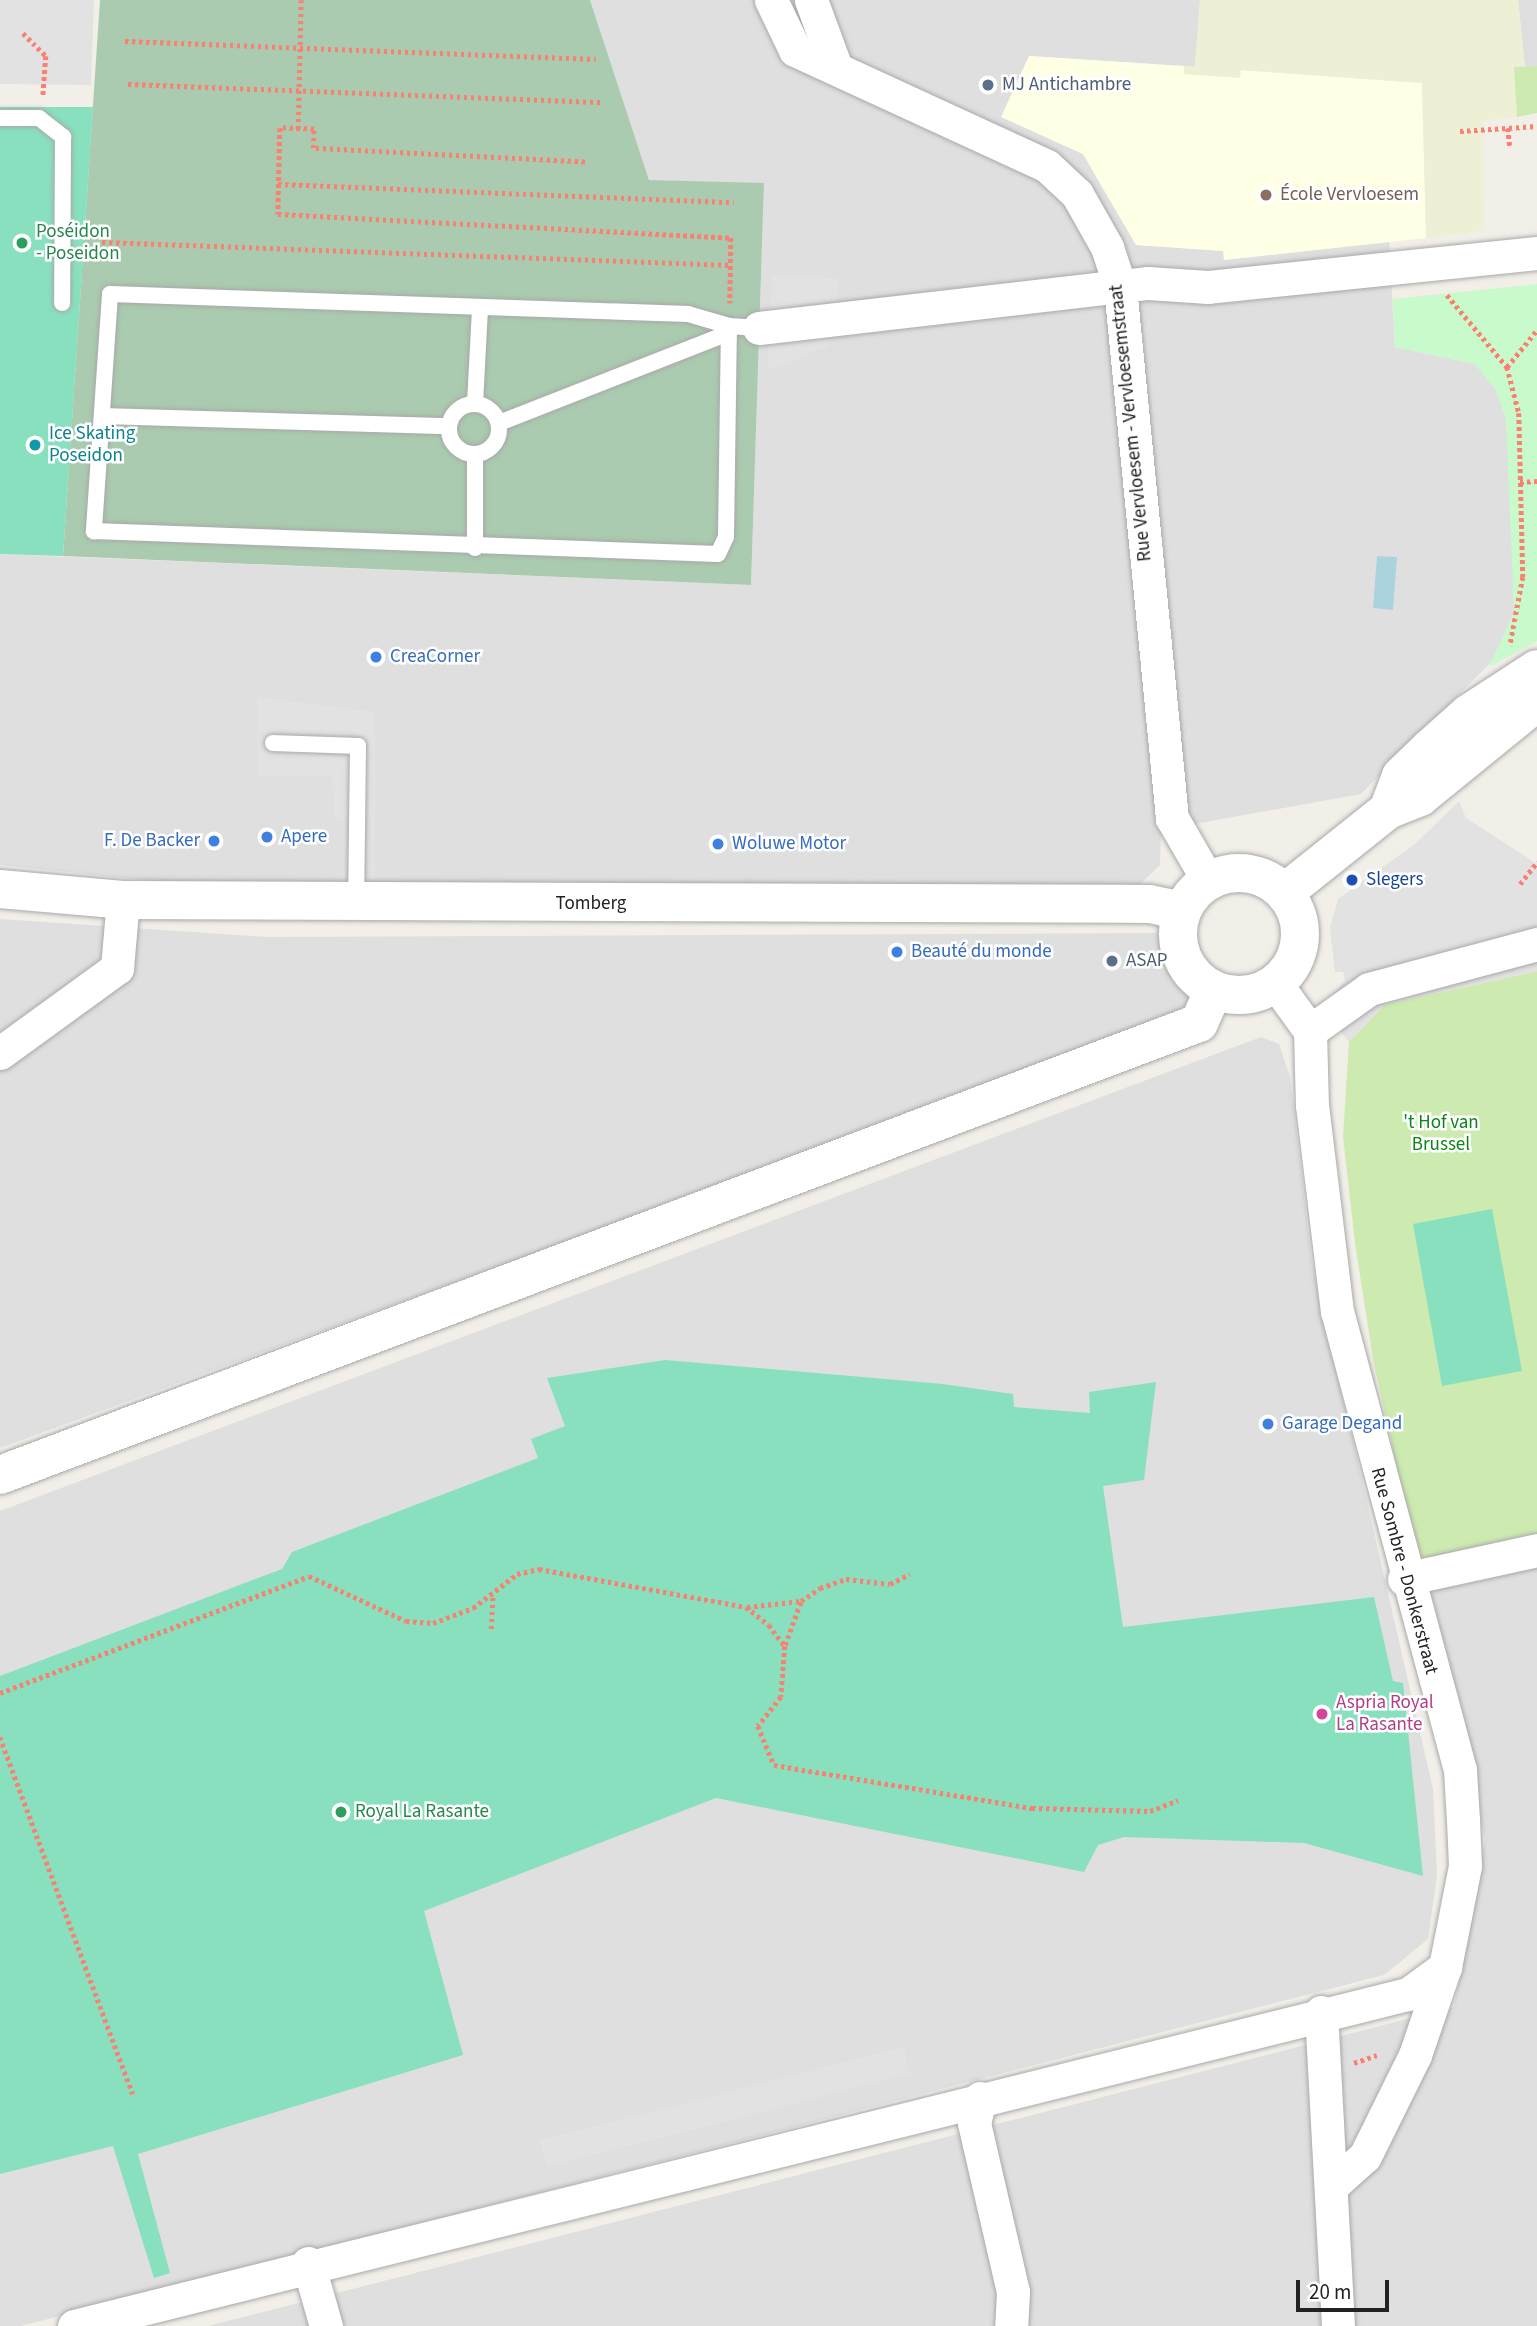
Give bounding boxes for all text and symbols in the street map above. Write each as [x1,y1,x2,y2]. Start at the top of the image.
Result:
place label: MJ Antichambre [1002,74,1131,96]
marker: MJ Antichambre [980,77,996,93]
place label: École Vervloesem [1280,184,1419,206]
marker: École Vervloesem [1258,187,1274,203]
place label: Poséidon - Poseidon [36,221,120,265]
marker: Poséidon - Poseidon [14,235,30,251]
street label: Rue Vervloesem - Vervloesemstraat [1105,283,1157,563]
place label: Ice Skating Poseidon [49,423,135,467]
marker: Ice Skating Poseidon [27,437,43,453]
place label: CreaCorner [390,646,480,668]
marker: CreaCorner [368,649,384,665]
place label: Apere [281,826,327,848]
marker: Apere [259,829,275,845]
place label: F. De Backer [104,830,200,852]
marker: F. De Backer [206,833,222,849]
place label: Woluwe Motor [732,833,846,855]
marker: Woluwe Motor [710,836,726,852]
place label: Slegers [1366,869,1423,891]
marker: Slegers [1344,872,1360,888]
street label: Tomberg [556,893,626,915]
place label: Beauté du monde [911,941,1052,963]
marker: Beauté du monde [889,944,905,960]
place label: ASAP [1126,950,1168,972]
marker: ASAP [1104,953,1120,969]
park label: 't Hof van Brussel [1403,1112,1479,1156]
place label: Garage Degand [1282,1413,1402,1435]
marker: Garage Degand [1260,1416,1276,1432]
street label: Rue Sombre - Donkerstraat [1365,1465,1443,1677]
place label: Aspria Royal La Rasante [1336,1692,1434,1736]
marker: Aspria Royal La Rasante [1314,1706,1330,1722]
place label: Royal La Rasante [355,1801,489,1823]
marker: Royal La Rasante [333,1804,349,1820]
scale bar [1299,2266,1392,2310]
text: 20 m [1309,2277,1351,2307]

